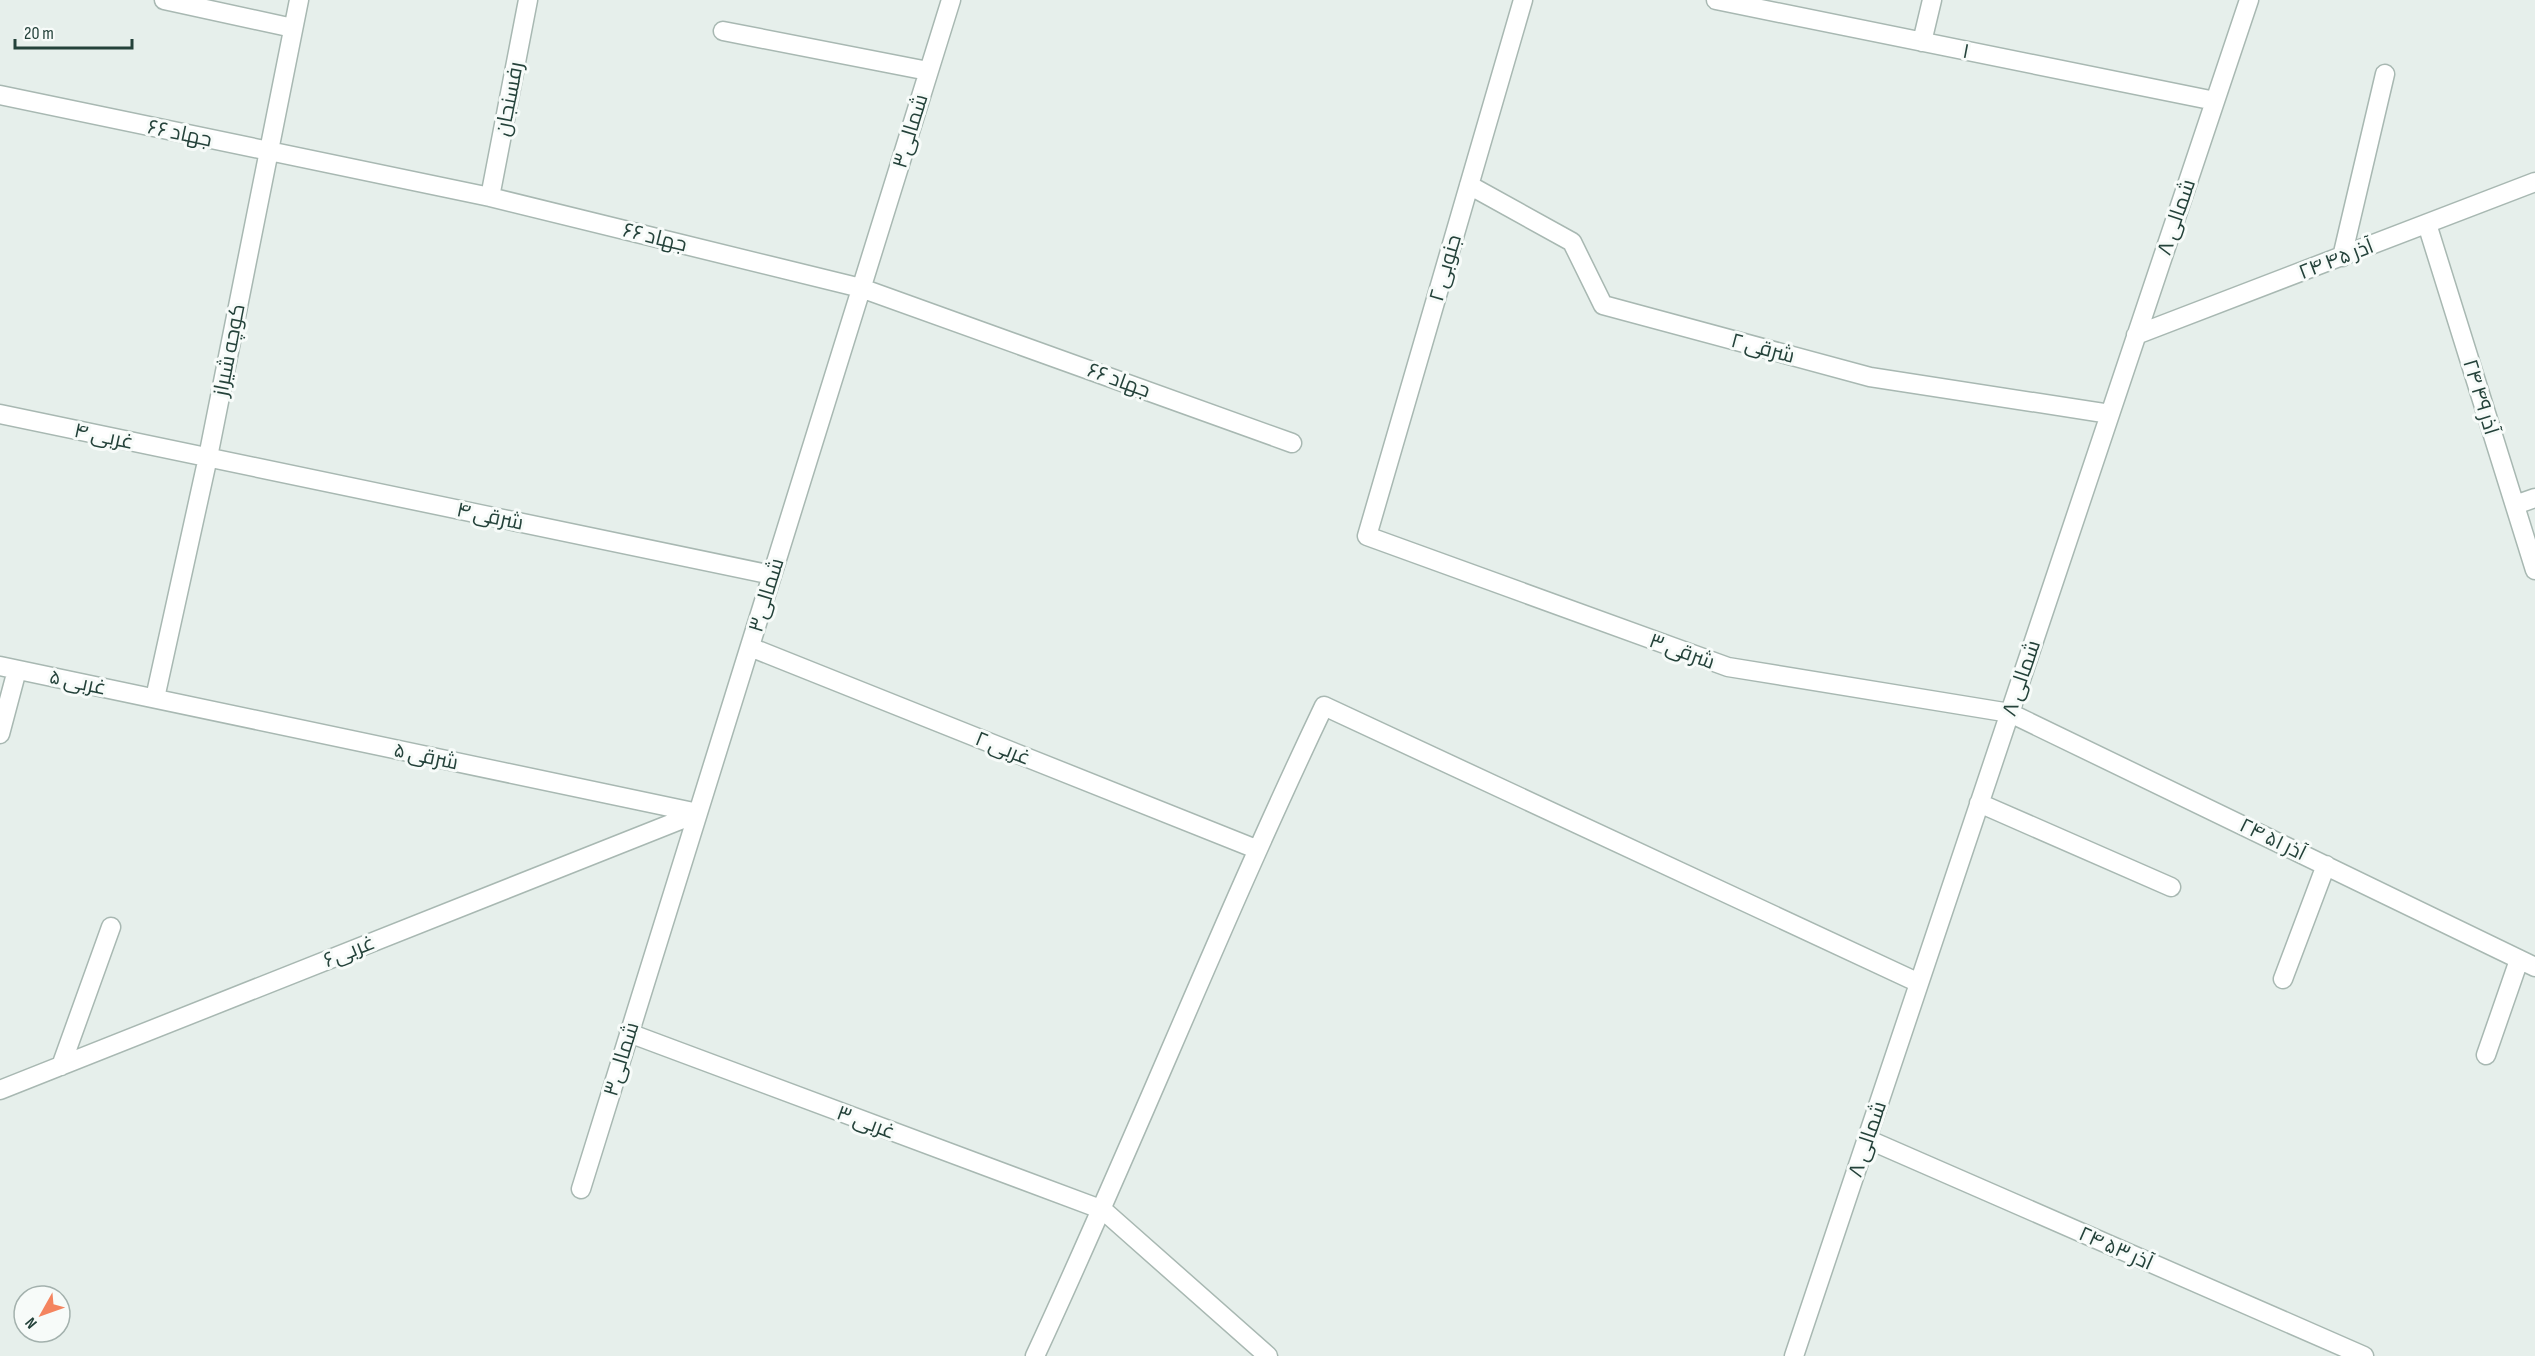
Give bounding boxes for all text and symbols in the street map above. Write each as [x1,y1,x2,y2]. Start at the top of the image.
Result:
scale bar [15,12,132,50]
text: 20 m [24,23,54,44]
street label: ۱ [1960,39,1971,64]
street label: رفسنجان [490,60,529,138]
street label: شمالی۳ [887,91,934,171]
street label: جهاد ۶۶ [145,114,214,153]
street label: شمالی ۸ [2152,176,2201,258]
street label: جهاد ۶۶ [620,217,690,258]
street label: ۲ جنوبی [1424,232,1467,305]
street label: ۲۴ آذر ۴۵ [2295,234,2378,285]
street label: کوچه شیراز [208,302,252,400]
street label: ۲ شرقی [1728,328,1797,369]
street label: ۲۴ آذر ۴۹ [2457,356,2504,438]
street label: جهاد ۶۶ [1084,358,1154,403]
street label: غربی ۴ [72,418,136,455]
street label: شرقی ۴ [454,497,526,536]
street label: شمالی۳ [743,555,790,635]
street label: ۳ شرقی [1646,628,1718,675]
street label: شمالی ۸ [1997,637,2046,719]
street label: غربی ۵ [47,664,109,701]
street label: غربی ۲ [972,726,1034,771]
street label: شرقی ۵ [391,737,460,775]
street label: ۲۴ آذر ۵۱ [2235,813,2310,866]
street label: غربی۶ [320,930,378,973]
street label: شمالی۳ [598,1019,645,1099]
street label: شمالی ۸ [1843,1098,1892,1180]
street label: غربی ۳ [833,1100,899,1145]
street label: ۲۴ آذر ۵۳ [2075,1221,2157,1276]
north arrow [12,1284,72,1344]
text: N [22,1313,42,1332]

